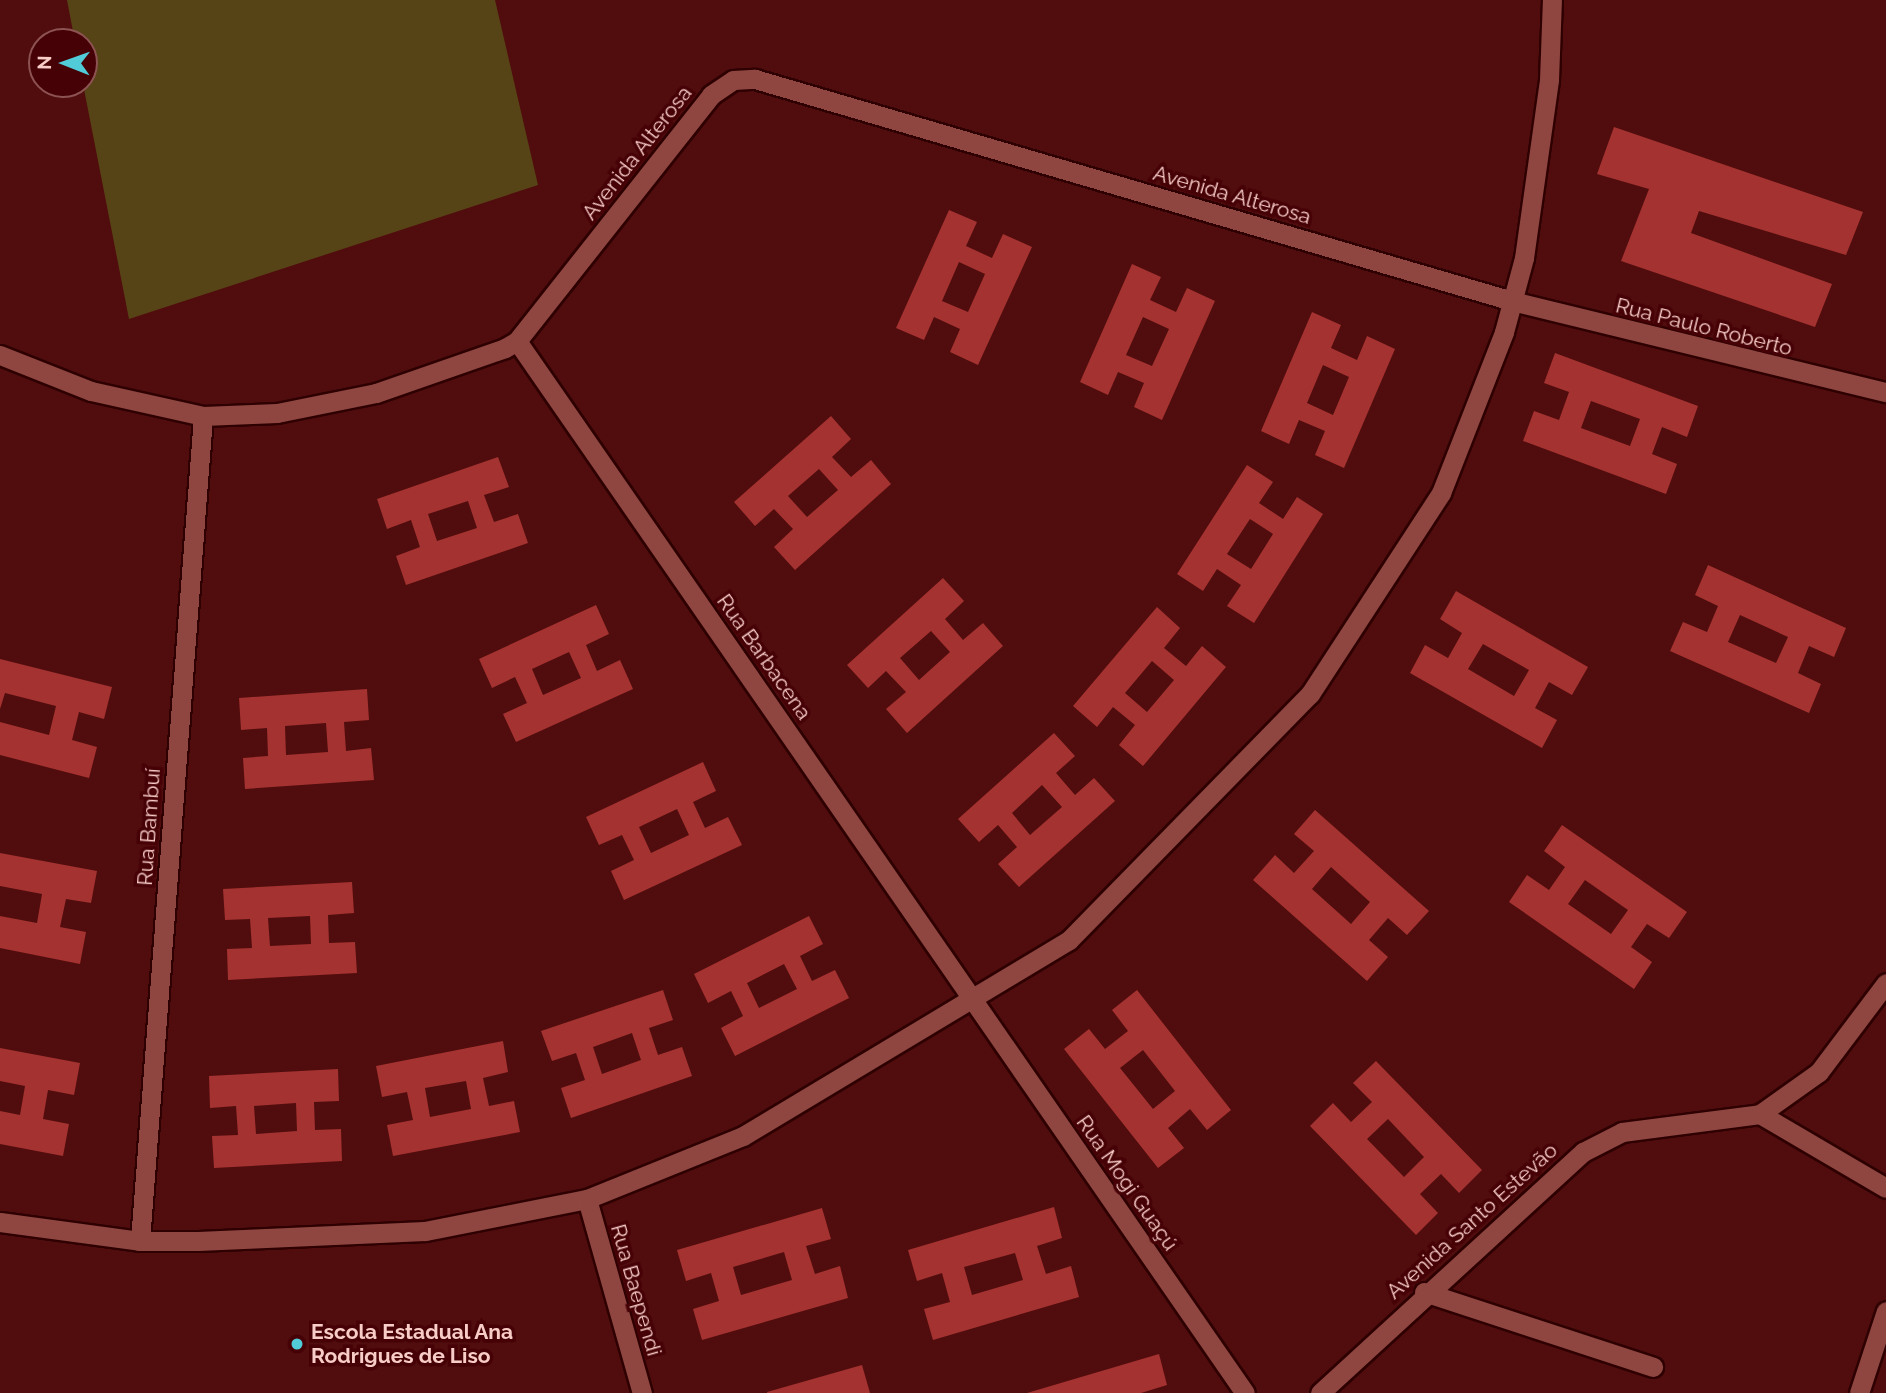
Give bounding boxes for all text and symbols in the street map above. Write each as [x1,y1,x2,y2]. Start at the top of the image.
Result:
north arrow [28,28,98,98]
text: N [33,55,55,70]
street label: Avenida Alterosa [577,81,697,225]
street label: Avenida Alterosa [1150,160,1314,230]
street label: Rua Paulo Roberto [1613,293,1795,361]
street label: Rua Barbacena [711,589,817,725]
street label: Rua Bambuí [132,767,166,887]
street label: Rua Mogi Guaçú [1071,1110,1183,1256]
street label: Avenida Santo Estevão [1381,1138,1563,1304]
street label: Rua Baependi [605,1221,667,1359]
place label: Escola Estadual Ana Rodrigues de Liso [311,1319,514,1369]
marker: Escola Estadual Ana Rodrigues de Liso [289,1336,305,1352]

